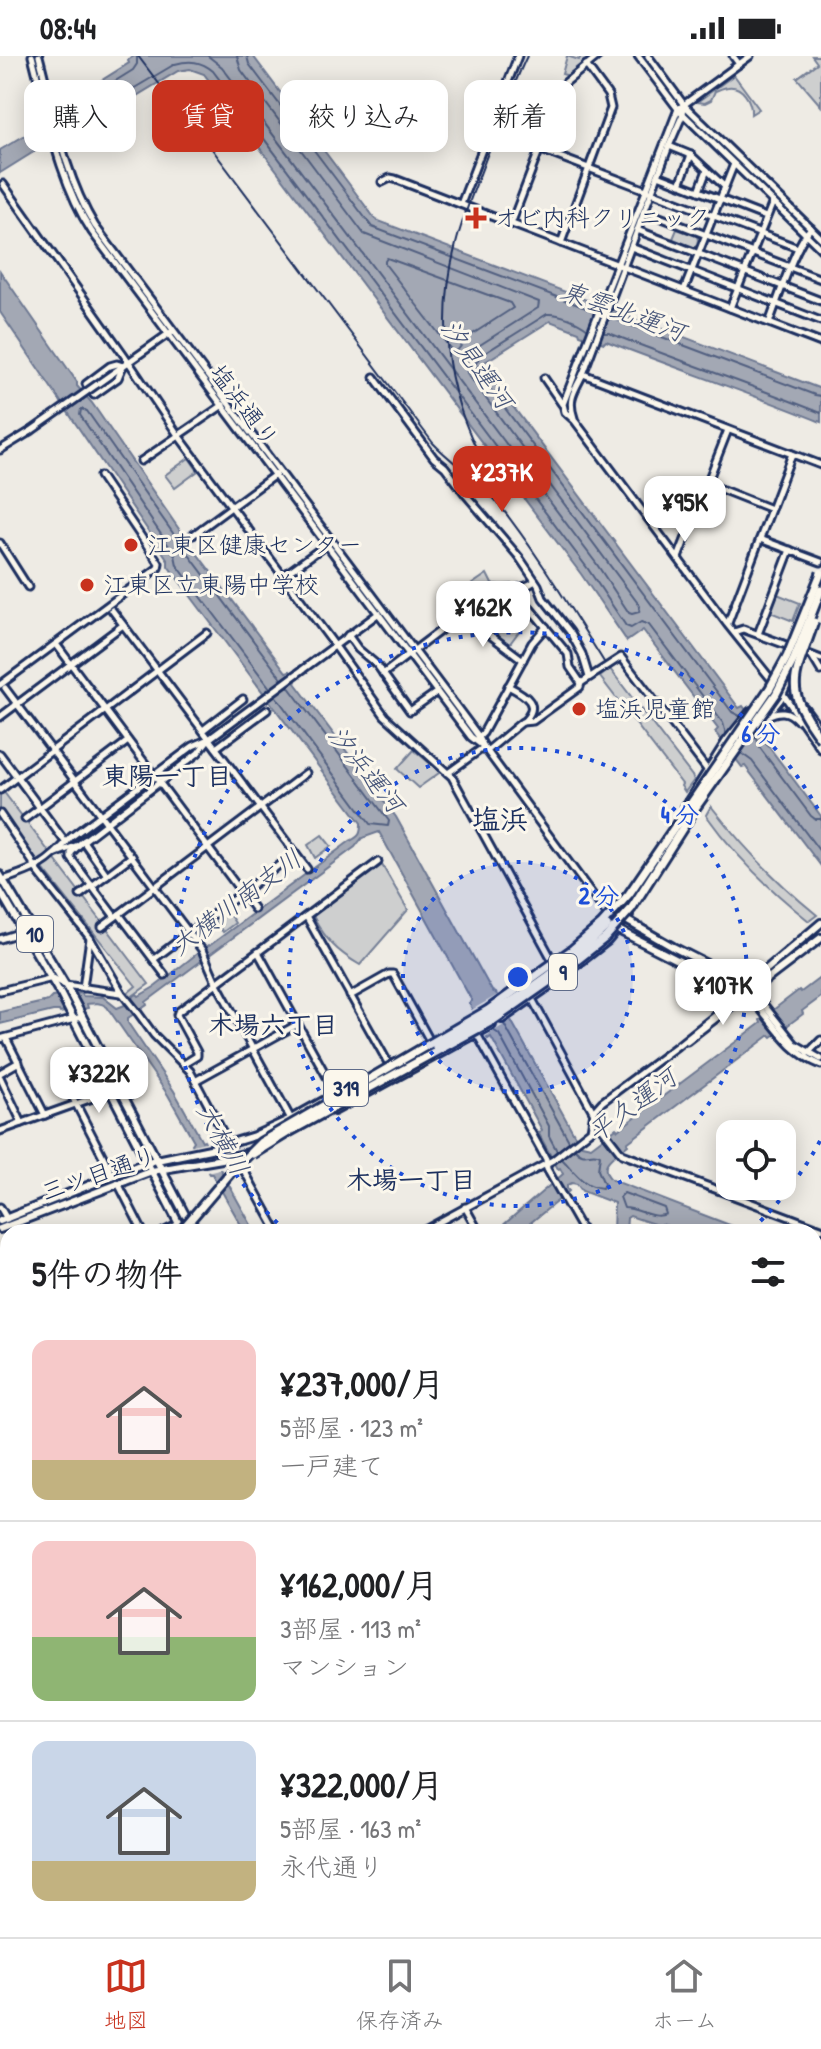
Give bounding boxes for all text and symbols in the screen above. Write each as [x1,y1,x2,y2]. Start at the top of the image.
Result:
text: 08:44 [40,8,96,48]
chip: 購入 [24,80,136,152]
chip: 賃貸 [152,80,264,152]
chip: 絞り込み [280,80,448,152]
chip: 新着 [464,80,576,152]
place label: オビ内科クリニック [494,201,710,233]
marker: オビ内科クリニック [465,207,487,229]
water label: 東雲北運河 [556,272,694,351]
water label: 汐見運河 [433,311,524,419]
street label: 塩浜通り [203,357,286,453]
pin: ¥237K [446,446,558,514]
text: ¥237K [471,454,533,489]
pin: ¥95K [638,476,732,544]
text: ¥95K [662,484,708,519]
place label: 江東区健康センター [147,528,362,560]
marker: 江東区健康センター [122,536,140,554]
place label: 江東区立東陽中学校 [103,568,319,600]
marker: 江東区立東陽中学校 [78,576,96,594]
pin: ¥162K [427,581,539,649]
text: ¥162K [454,589,512,624]
place label: 塩浜児童館 [595,692,715,724]
marker: 塩浜児童館 [570,700,588,718]
water label: 汐浜運河 [320,717,415,823]
text: 6 分 [741,717,781,749]
district label: 東陽一丁目 [102,758,232,793]
text: 4 分 [661,798,699,830]
district label: 塩浜 [472,800,528,838]
water label: 大横川南支川 [163,841,309,963]
text: 2 分 [579,879,619,911]
road number: 10 [17,916,53,952]
road number: 9 [549,954,577,990]
pin: ¥107K [667,959,779,1027]
centre of rings [504,963,532,991]
text: ¥107K [693,967,753,1002]
district label: 木場六丁目 [208,1007,338,1042]
pin: ¥322K [43,1047,155,1115]
text: ¥322K [68,1055,130,1090]
water label: 平久運河 [580,1057,687,1150]
road number: 319 [324,1070,368,1106]
water label: 大横川 [189,1096,258,1181]
map controls [716,1120,796,1200]
button: locate [716,1120,796,1200]
street label: 三ツ目通り [37,1138,161,1208]
district label: 木場一丁目 [346,1162,476,1197]
icon: filters [746,1250,790,1294]
text: 5件の物件 [32,1251,182,1297]
text: ¥237,000/月 [280,1361,445,1407]
icon: home [96,1372,192,1468]
text: 5部屋 · 123 m² [280,1410,423,1445]
text: 一戸建て [280,1448,384,1483]
text: ¥162,000/月 [280,1562,439,1608]
icon: home [96,1573,192,1669]
text: 3部屋 · 113 m² [280,1611,421,1646]
text: マンション [280,1649,409,1684]
text: ¥322,000/月 [280,1762,444,1808]
icon: home [96,1773,192,1869]
text: 5部屋 · 163 m² [280,1811,421,1846]
text: 永代通り [280,1849,384,1884]
tab: 地図 [104,1954,148,2035]
tab: 保存済み [356,1954,444,2035]
tab: ホーム [652,1954,717,2035]

